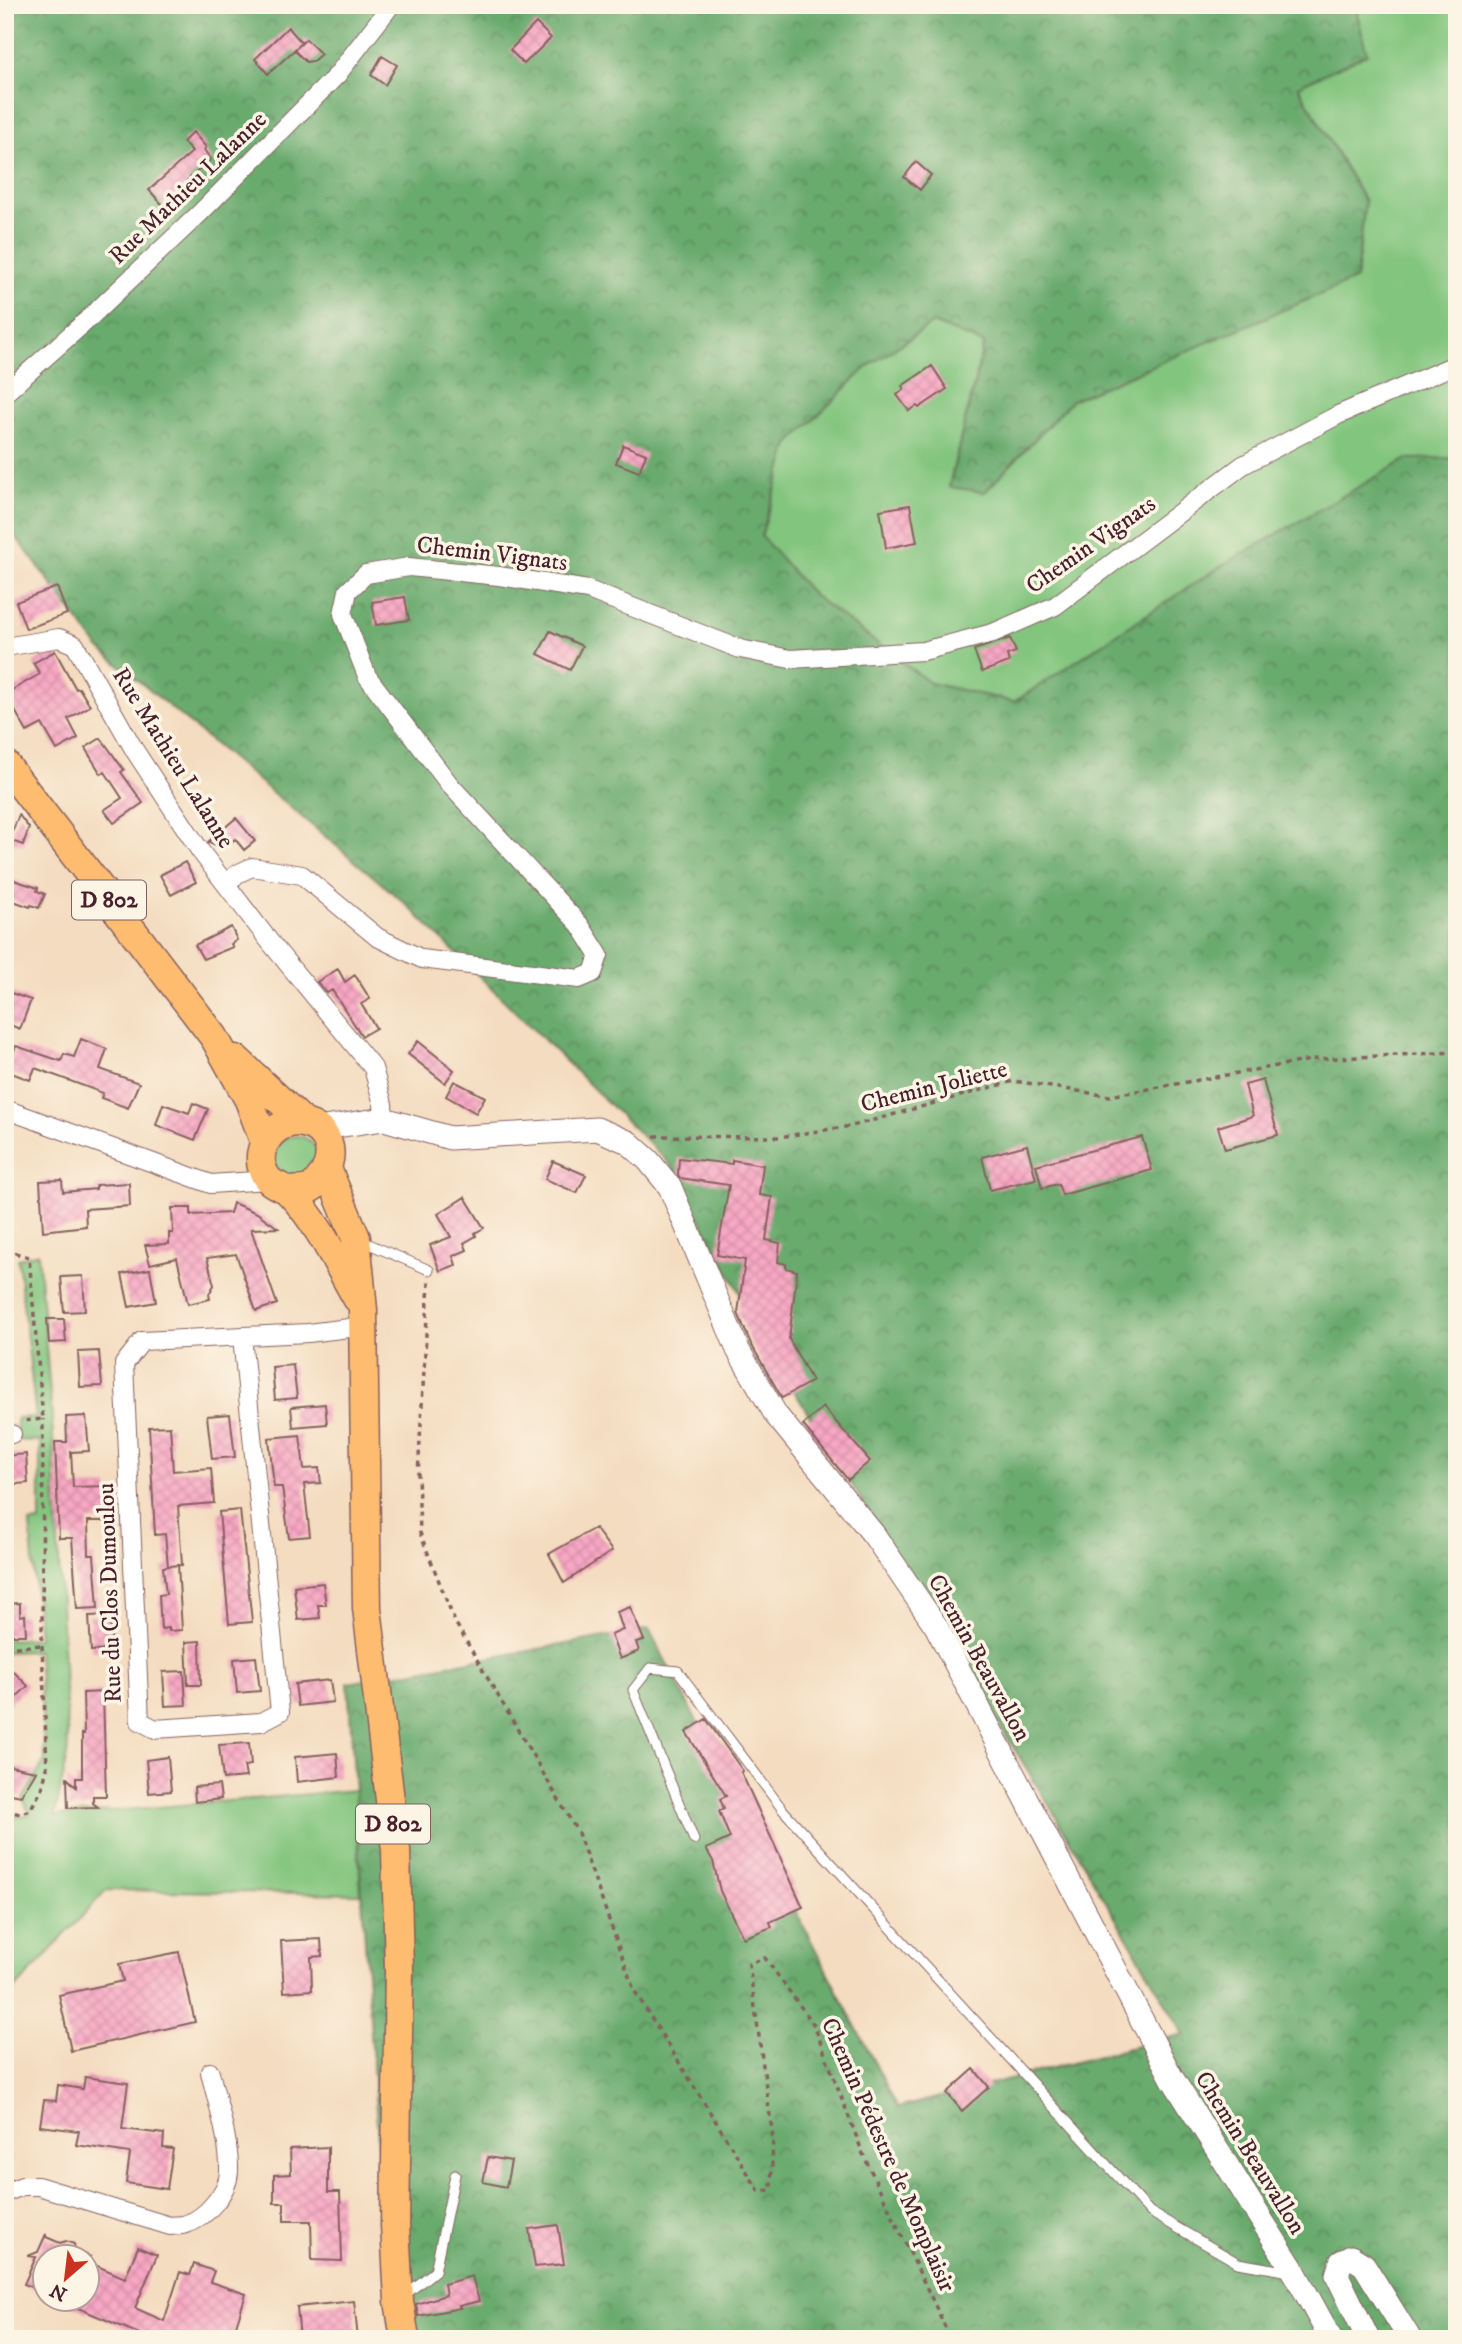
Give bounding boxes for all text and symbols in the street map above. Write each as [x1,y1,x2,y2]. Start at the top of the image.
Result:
street label: Rue Mathieu Lalanne [103,105,273,271]
street label: Chemin Vignats [1020,489,1162,601]
street label: Chemin Vignats [415,530,569,578]
street label: Rue Mathieu Lalanne [105,662,241,854]
road number: D 802 [72,880,146,920]
street label: Chemin Joliette [858,1054,1010,1120]
street label: Rue du Clos Dumoulou [91,1482,129,1704]
street label: Chemin Beauvallon [921,1569,1038,1747]
road number: D 802 [356,1804,430,1843]
street label: Chemin Pédestre de Monplaisir [814,2013,962,2297]
street label: Chemin Beauvallon [1188,2066,1312,2240]
north arrow [32,2242,102,2312]
text: N [46,2278,71,2306]

